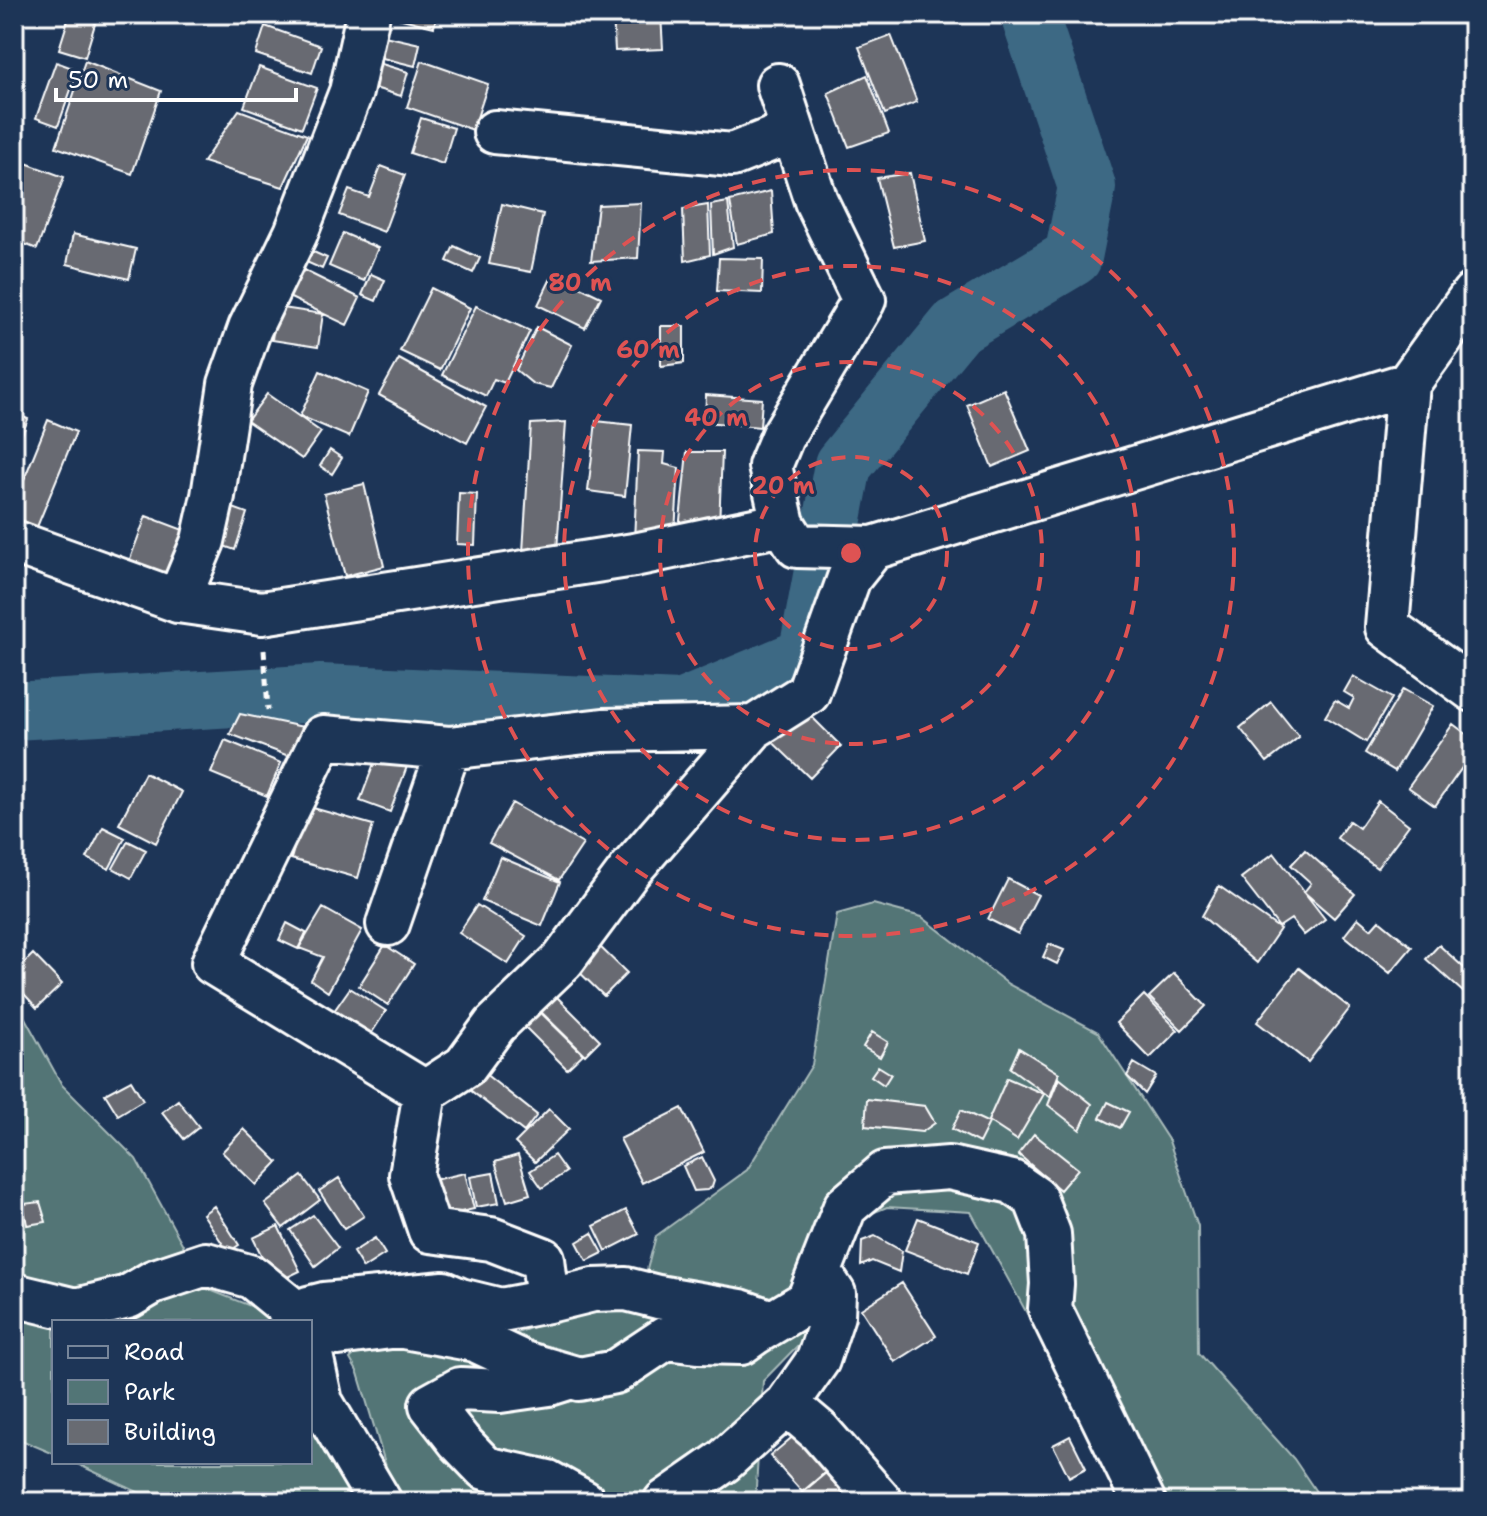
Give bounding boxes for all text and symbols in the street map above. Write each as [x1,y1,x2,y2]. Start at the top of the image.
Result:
scale bar [56,52,296,102]
text: 50 m [68,64,128,96]
text: 80 m [548,267,612,299]
text: 60 m [616,334,680,366]
text: 40 m [684,402,748,434]
text: 20 m [751,470,815,502]
centre of rings [837,539,865,567]
legend [52,1320,312,1464]
text: Road [124,1336,184,1368]
text: Park [124,1376,176,1408]
text: Building [124,1416,216,1448]

